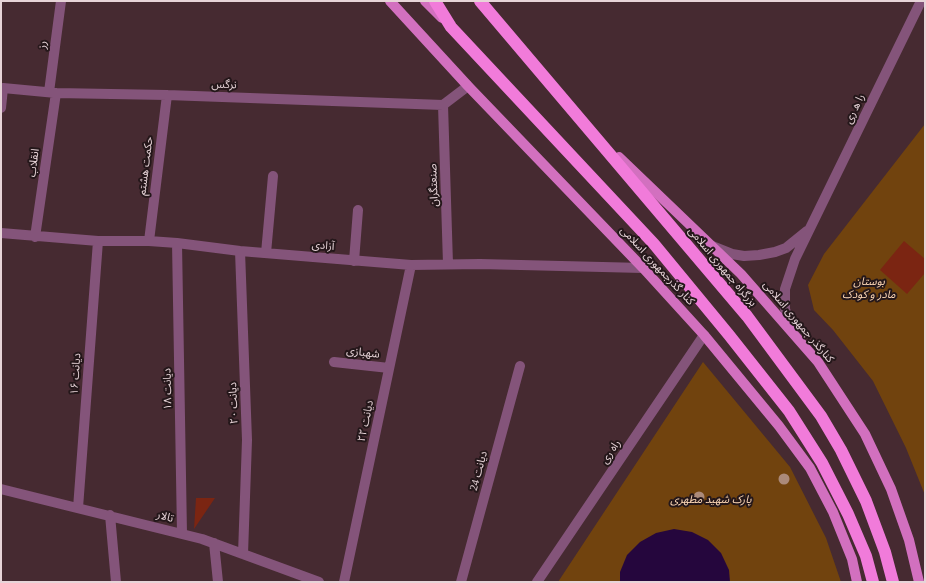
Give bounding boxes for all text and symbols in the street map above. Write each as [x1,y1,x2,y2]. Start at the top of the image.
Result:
street label: رز [36,40,50,50]
street label: نرگس [211,78,237,92]
street label: را ه ری [842,92,868,126]
street label: حکمت هشتم [136,136,156,196]
street label: انقلاب [25,148,43,178]
street label: صنعتگران [427,163,441,207]
street label: کنار گذرجمهوری اسلامی [617,224,697,308]
street label: بزرگراه جمهوری اسلامی [685,225,759,309]
street label: آزادی [311,238,335,254]
park label: بوستان مادر و کودک [842,275,896,301]
street label: کنارگذر جمهوری اسلامی [760,278,836,366]
street label: شهبازی [346,344,380,362]
street label: دیانت ۱۶ [68,353,84,395]
street label: دیانت ۱۸ [161,368,175,410]
street label: دیانت ۲۰ [227,382,241,424]
street label: دیانت ۲۲ [355,399,377,443]
street label: راه ری [598,438,624,466]
street label: دیانت 24 [467,450,491,492]
park label: پارک شهید مطهری [670,493,752,507]
street label: تالار [155,508,175,526]

